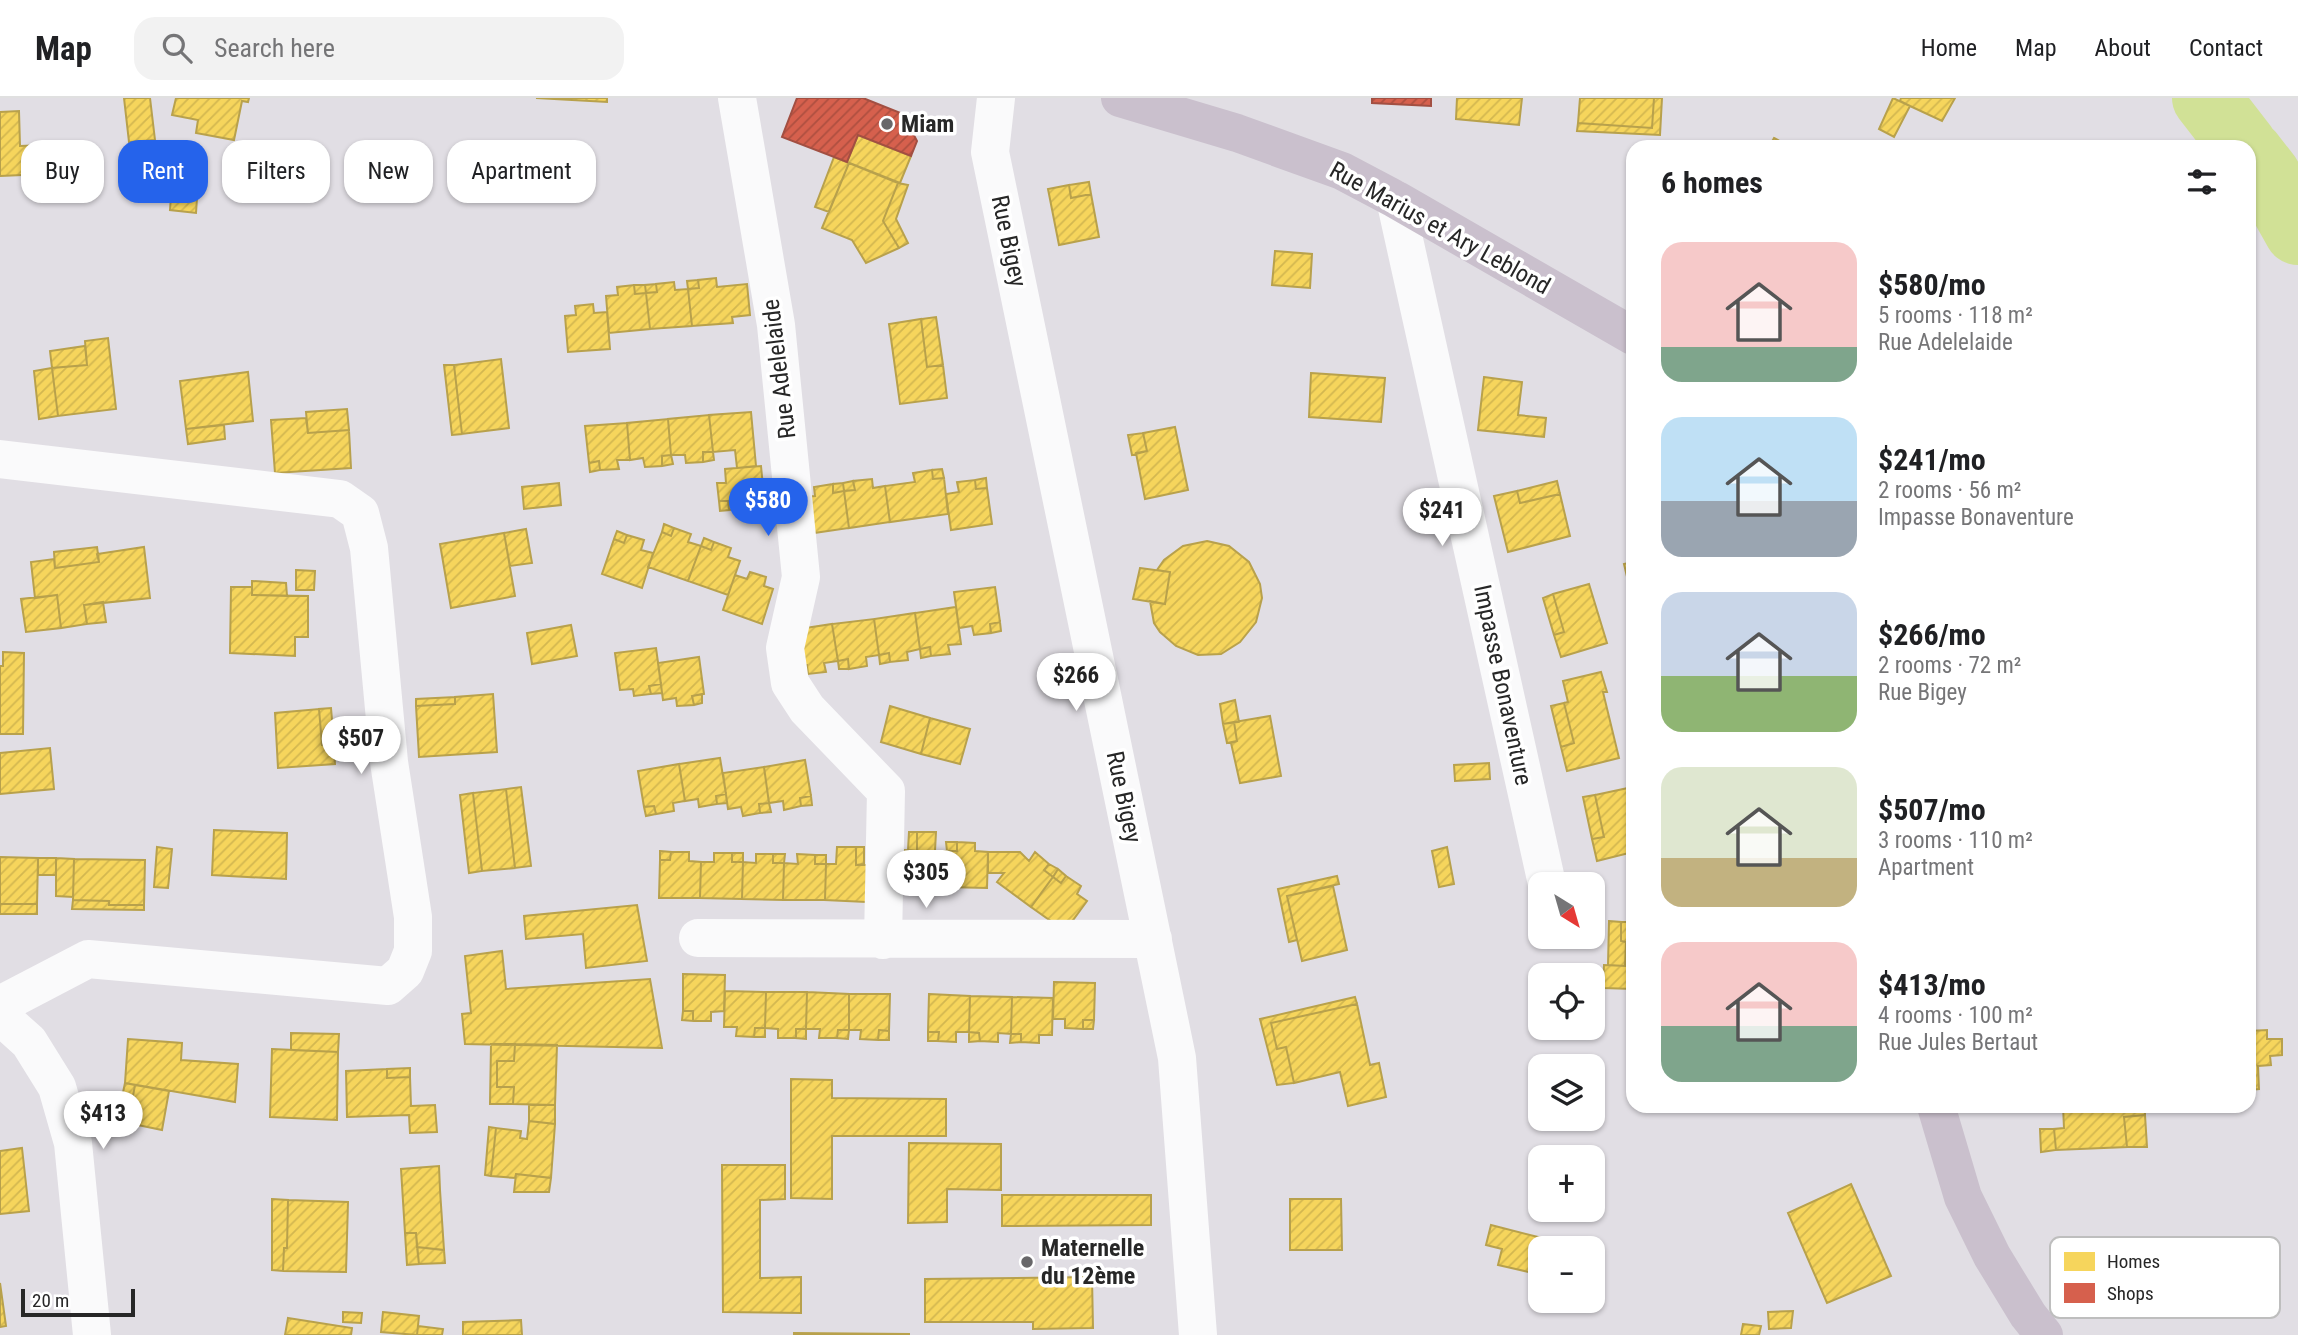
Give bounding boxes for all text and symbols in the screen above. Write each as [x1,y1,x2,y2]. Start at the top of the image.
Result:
search box [134,17,624,80]
text: Map [35,29,92,68]
icon: search [158,29,196,67]
text: Search here [214,33,335,63]
text: Home [1921,34,1977,62]
text: Map [2015,34,2057,62]
text: About [2095,34,2151,62]
text: Contact [2189,34,2263,62]
place label: Miam [901,110,954,138]
marker: Miam [879,116,895,132]
chip: Buy [21,140,104,203]
chip: Rent [118,140,208,203]
chip: Filters [222,140,330,203]
chip: New [344,140,433,203]
chip: Apartment [447,140,596,203]
street label: Rue Marius et Ary Leblond [1325,156,1555,300]
icon: filters [2183,163,2221,201]
text: 6 homes [1661,165,1763,200]
street label: Rue Bigey [986,193,1032,289]
text: $580/mo [1878,267,1986,302]
icon: home [1717,270,1801,354]
street label: Rue Adelelaide [757,298,801,440]
text: 5 rooms · 118 m² [1878,302,2033,329]
text: Rue Adelelaide [1878,329,2013,356]
text: $241/mo [1878,442,1986,477]
icon: home [1717,445,1801,529]
text: 2 rooms · 56 m² [1878,477,2021,504]
pin: $580 [727,478,809,538]
text: $580 [745,487,791,514]
pin: $241 [1401,489,1483,548]
text: $241 [1419,497,1465,524]
text: Impasse Bonaventure [1878,504,2074,531]
street label: Impasse Bonaventure [1468,582,1538,788]
text: $266/mo [1878,617,1986,652]
icon: home [1717,620,1801,704]
text: 2 rooms · 72 m² [1878,652,2021,679]
pin: $266 [1035,654,1117,713]
text: $266 [1053,662,1099,689]
text: Rue Bigey [1878,679,1967,706]
pin: $507 [320,716,402,776]
text: $507 [338,725,384,752]
street label: Rue Bigey [1101,749,1147,845]
text: $507/mo [1878,792,1986,827]
icon: home [1717,795,1801,879]
text: 3 rooms · 110 m² [1878,827,2033,854]
pin: $305 [885,850,967,910]
text: Apartment [1878,854,1974,881]
text: $305 [903,859,949,886]
north arrow [1528,872,1605,948]
map controls [1528,872,1605,1313]
button: locate [1528,963,1605,1040]
text: $413/mo [1878,967,1986,1002]
icon: home [1717,970,1801,1054]
text: 4 rooms · 100 m² [1878,1002,2033,1029]
text: Rue Jules Bertaut [1878,1029,2038,1056]
button: layers [1528,1054,1605,1131]
pin: $413 [62,1091,144,1151]
text: $413 [80,1100,126,1127]
button: + [1528,1145,1605,1222]
place label: Maternelle du 12ème [1041,1234,1144,1290]
button: − [1528,1236,1605,1313]
legend [2050,1237,2280,1318]
text: Homes [2107,1250,2160,1273]
marker: Maternelle du 12ème [1019,1254,1035,1270]
text: Shops [2107,1282,2154,1305]
scale bar [21,1286,135,1318]
text: 20 m [32,1289,69,1312]

